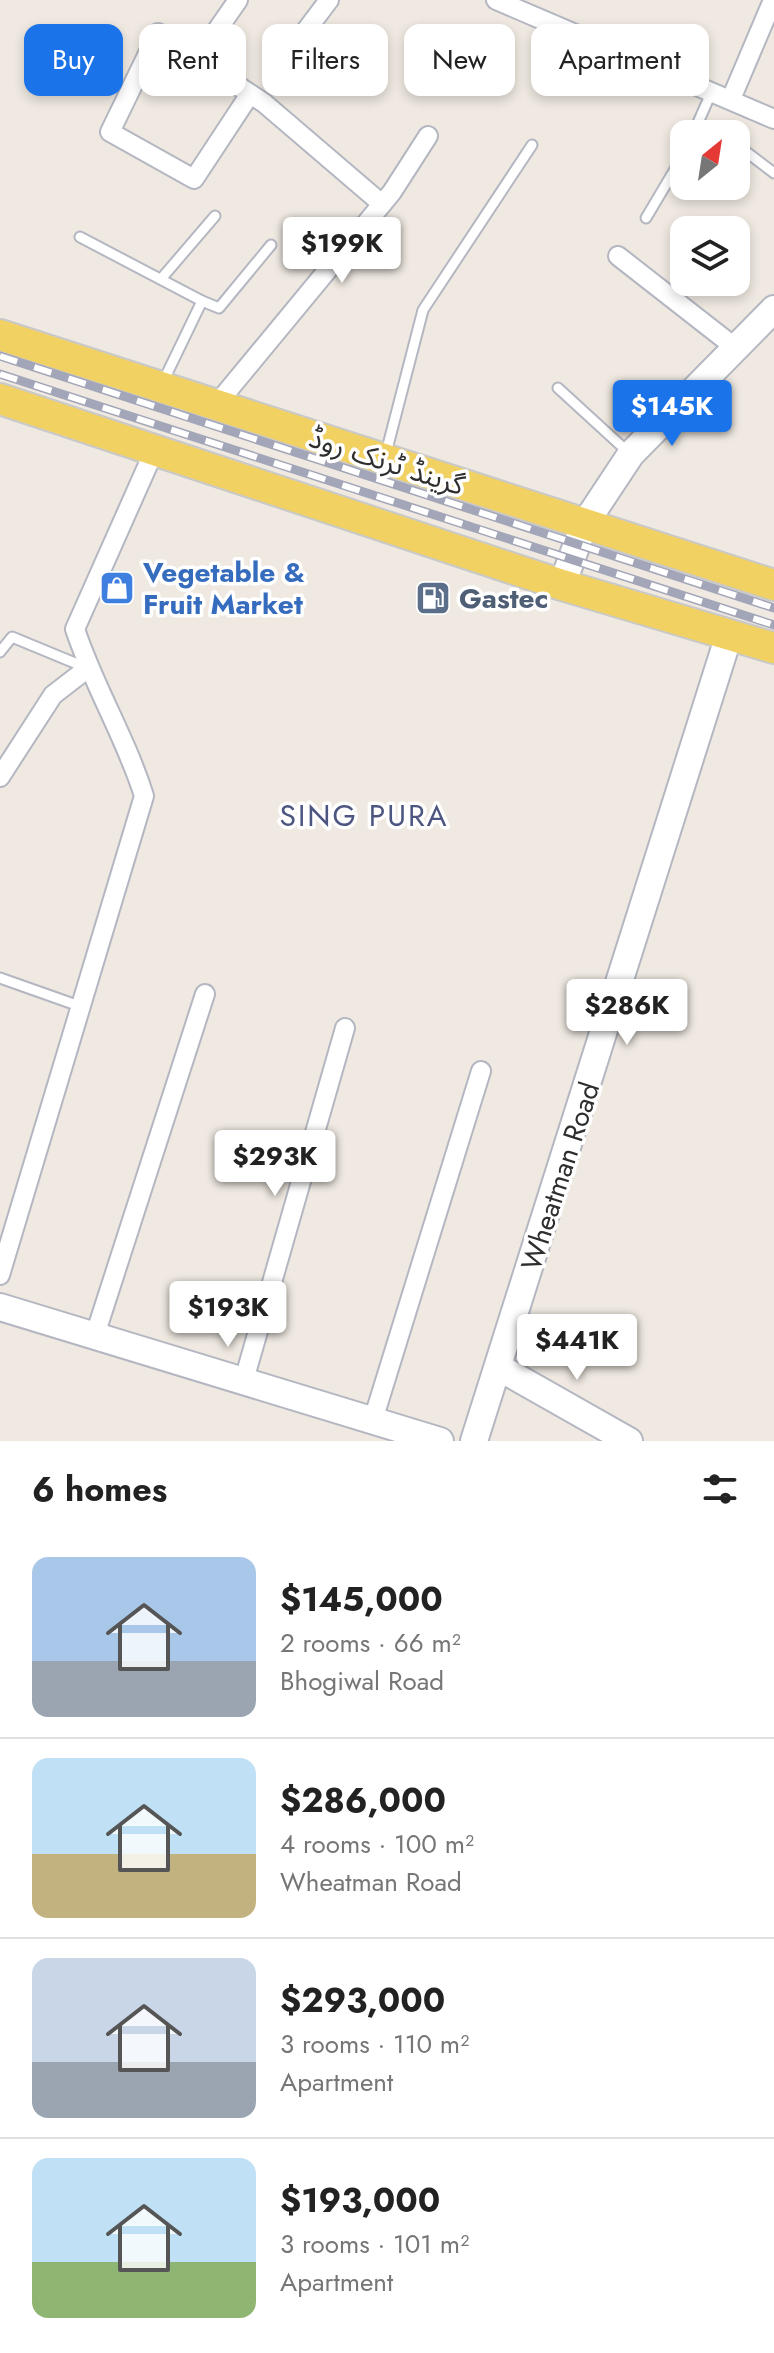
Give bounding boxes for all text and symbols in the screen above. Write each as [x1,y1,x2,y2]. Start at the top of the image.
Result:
chip: Buy [24,24,123,96]
chip: Rent [139,24,246,96]
chip: Filters [262,24,388,96]
chip: New [404,24,515,96]
chip: Apartment [531,24,709,96]
north arrow [670,120,750,200]
map controls [670,120,750,296]
button: layers [670,216,750,296]
pin: $199K [286,217,398,285]
text: $199K [301,224,383,262]
pin: $145K [616,380,728,448]
text: $145K [631,387,713,425]
street label: گرینڈ ٹرنک روڈ [304,417,470,506]
place label: Vegetable & Fruit Market [142,552,305,625]
shop icon: Vegetable & Fruit Market [98,569,136,607]
place label: Gastec [459,578,548,619]
fuel station icon: Gastec [414,579,452,617]
district label: SING PURA [279,794,449,837]
pin: $286K [571,979,683,1047]
text: $286K [584,986,670,1024]
street label: Wheatman Road [511,1077,610,1276]
pin: $293K [219,1130,331,1198]
text: $293K [233,1137,317,1175]
pin: $193K [172,1281,284,1349]
text: $193K [187,1288,269,1326]
pin: $441K [521,1314,633,1382]
text: $441K [535,1321,619,1359]
text: 6 homes [32,1465,167,1514]
icon: filters [698,1467,742,1511]
text: $145,000 [280,1575,443,1624]
icon: home [96,1589,192,1685]
text: 2 rooms · 66 m² [280,1624,461,1662]
text: Bhogiwal Road [280,1662,444,1700]
text: $286,000 [280,1776,446,1825]
icon: home [96,1790,192,1886]
text: 4 rooms · 100 m² [280,1825,474,1863]
text: Wheatman Road [280,1863,462,1901]
text: $293,000 [280,1976,445,2025]
icon: home [96,1990,192,2086]
text: 3 rooms · 110 m² [280,2025,469,2063]
text: Apartment [280,2063,393,2101]
text: $193,000 [280,2176,440,2225]
icon: home [96,2190,192,2286]
text: 3 rooms · 101 m² [280,2225,469,2263]
text: Apartment [280,2263,393,2301]

